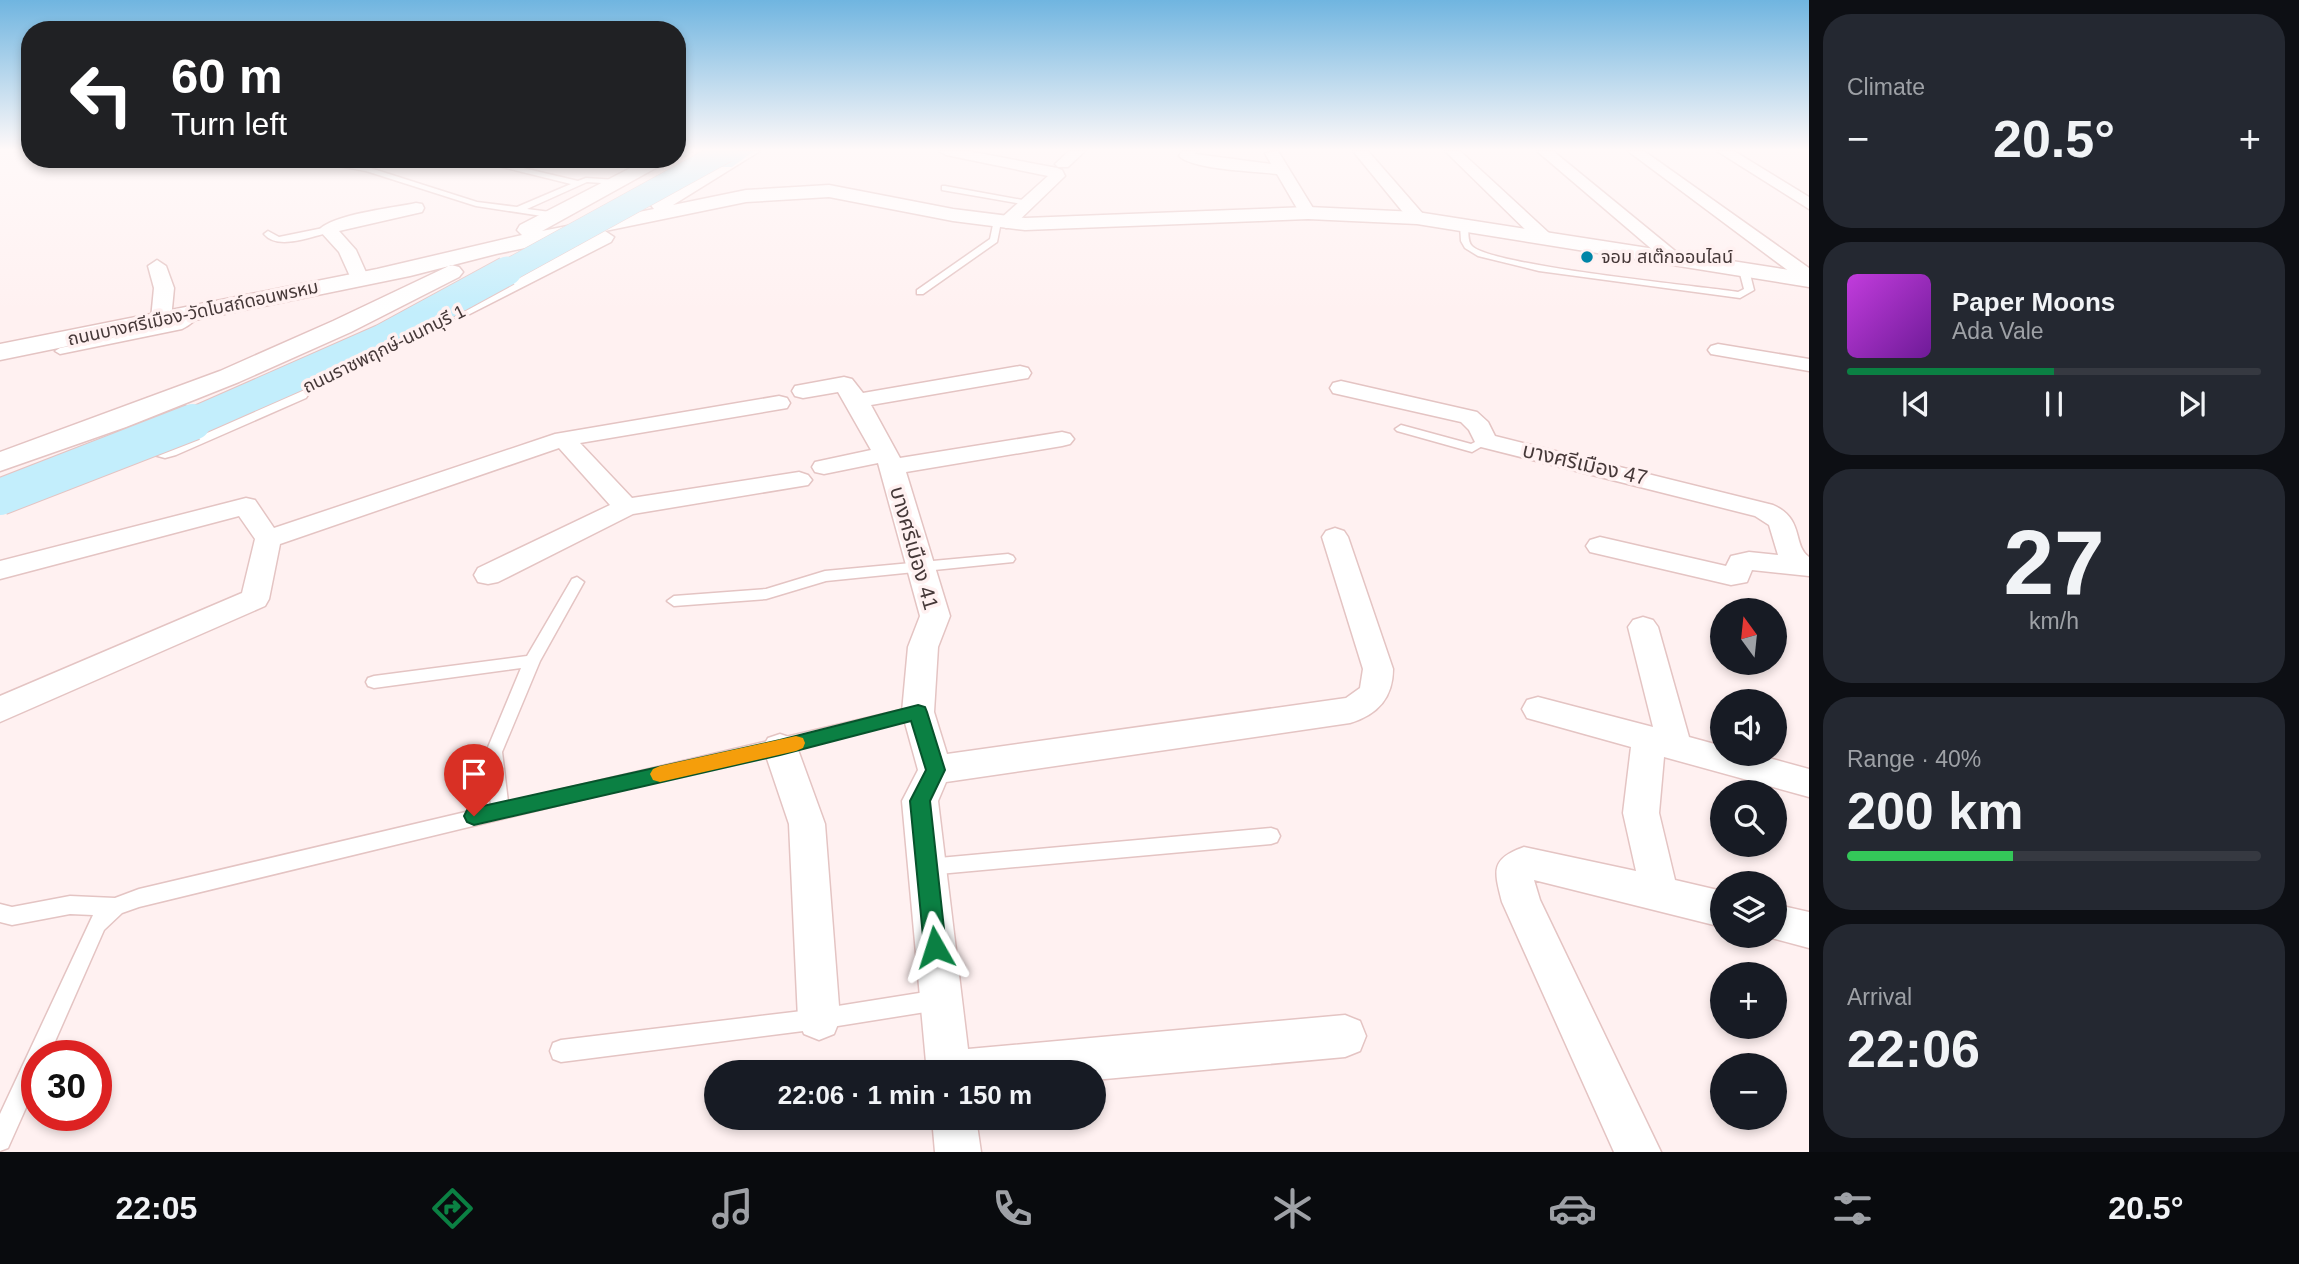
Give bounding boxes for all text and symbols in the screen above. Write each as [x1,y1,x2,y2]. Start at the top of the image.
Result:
icon: left [56,49,147,140]
text: 60 m [171,49,283,103]
text: Climate [1847,74,1925,100]
text: Turn left [171,106,287,142]
text: 20.5° [1993,110,2115,168]
text: − [1847,118,1869,160]
text: + [2239,118,2261,160]
place label: จอม สเต๊กออนไลน์ [1601,247,1733,267]
marker: จอม สเต๊กออนไลน์ [1579,249,1595,265]
street label: ถนนบางศรีเมือง-วัดโบสถ์ดอนพรหม [66,277,320,349]
text: Paper Moons [1952,287,2115,317]
street label: ถนนราชพฤกษ์-นนทบุรี 1 [300,301,469,398]
text: Ada Vale [1952,318,2044,344]
icon: previous [1897,385,1935,423]
icon: pause [2035,385,2073,423]
icon: next [2173,385,2211,423]
street label: บางศรีเมือง 47 [1520,438,1650,489]
street label: บางศรีเมือง 41 [886,483,943,612]
text: 27 [2003,512,2105,613]
north arrow [1710,598,1787,676]
map controls [1710,598,1787,1130]
text: km/h [2029,608,2079,634]
button: sound [1710,689,1787,766]
pin [444,744,504,816]
text: Range · 40% [1847,746,1981,772]
icon: arrive [455,755,493,793]
button: search [1710,780,1787,857]
text: 200 km [1847,782,2023,840]
button: layers [1710,871,1787,948]
position arrow [898,910,972,984]
button: + [1710,962,1787,1039]
text: Arrival [1847,984,1912,1010]
text: 22:06 [1847,1020,1980,1078]
speed limit sign: 30 [21,1040,112,1131]
button: − [1710,1053,1787,1130]
text: 22:06 · 1 min · 150 m [778,1080,1032,1110]
icon: directions [428,1184,477,1233]
icon: music [708,1184,757,1233]
icon: phone [988,1184,1037,1233]
icon: climate [1268,1184,1317,1233]
icon: car [1548,1184,1597,1233]
icon: filters [1828,1184,1877,1233]
text: 22:05 [116,1190,197,1226]
text: 20.5° [2108,1190,2183,1226]

